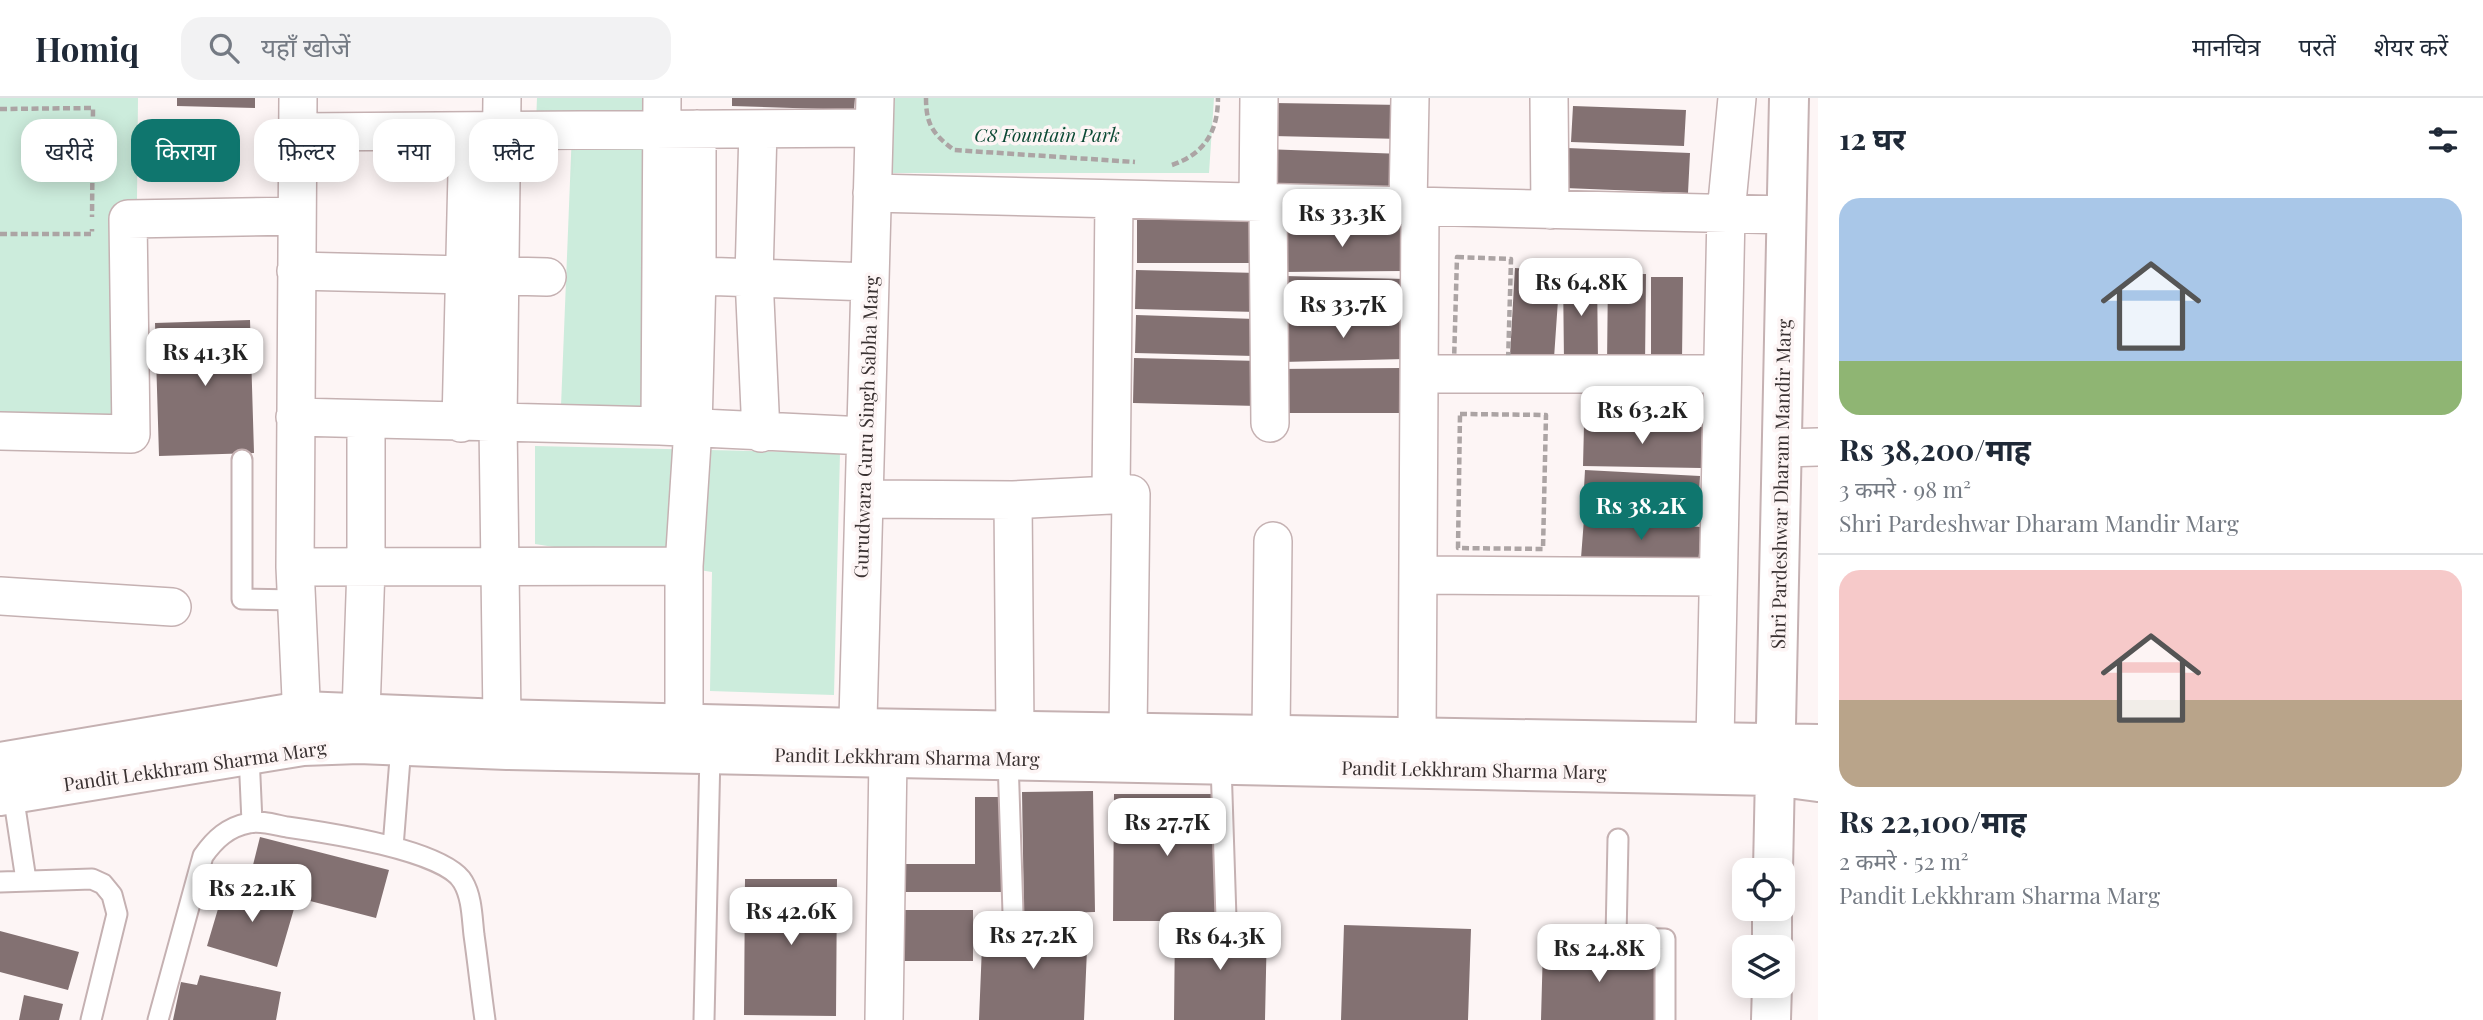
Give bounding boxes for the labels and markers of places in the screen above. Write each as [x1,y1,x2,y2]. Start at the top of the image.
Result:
pin: Rs 33.3K [1270,190,1414,249]
pin: Rs 64.8K [1509,258,1653,318]
pin: Rs 33.7K [1271,280,1415,340]
pin: Rs 41.3K [133,328,277,388]
pin: Rs 63.2K [1570,386,1714,446]
pin: Rs 38.2K [1569,482,1713,542]
pin: Rs 27.7K [1095,798,1239,858]
pin: Rs 22.1K [180,864,324,924]
pin: Rs 42.6K [719,888,863,947]
pin: Rs 27.2K [961,912,1105,971]
pin: Rs 64.3K [1148,912,1292,972]
pin: Rs 24.8K [1527,924,1671,984]

